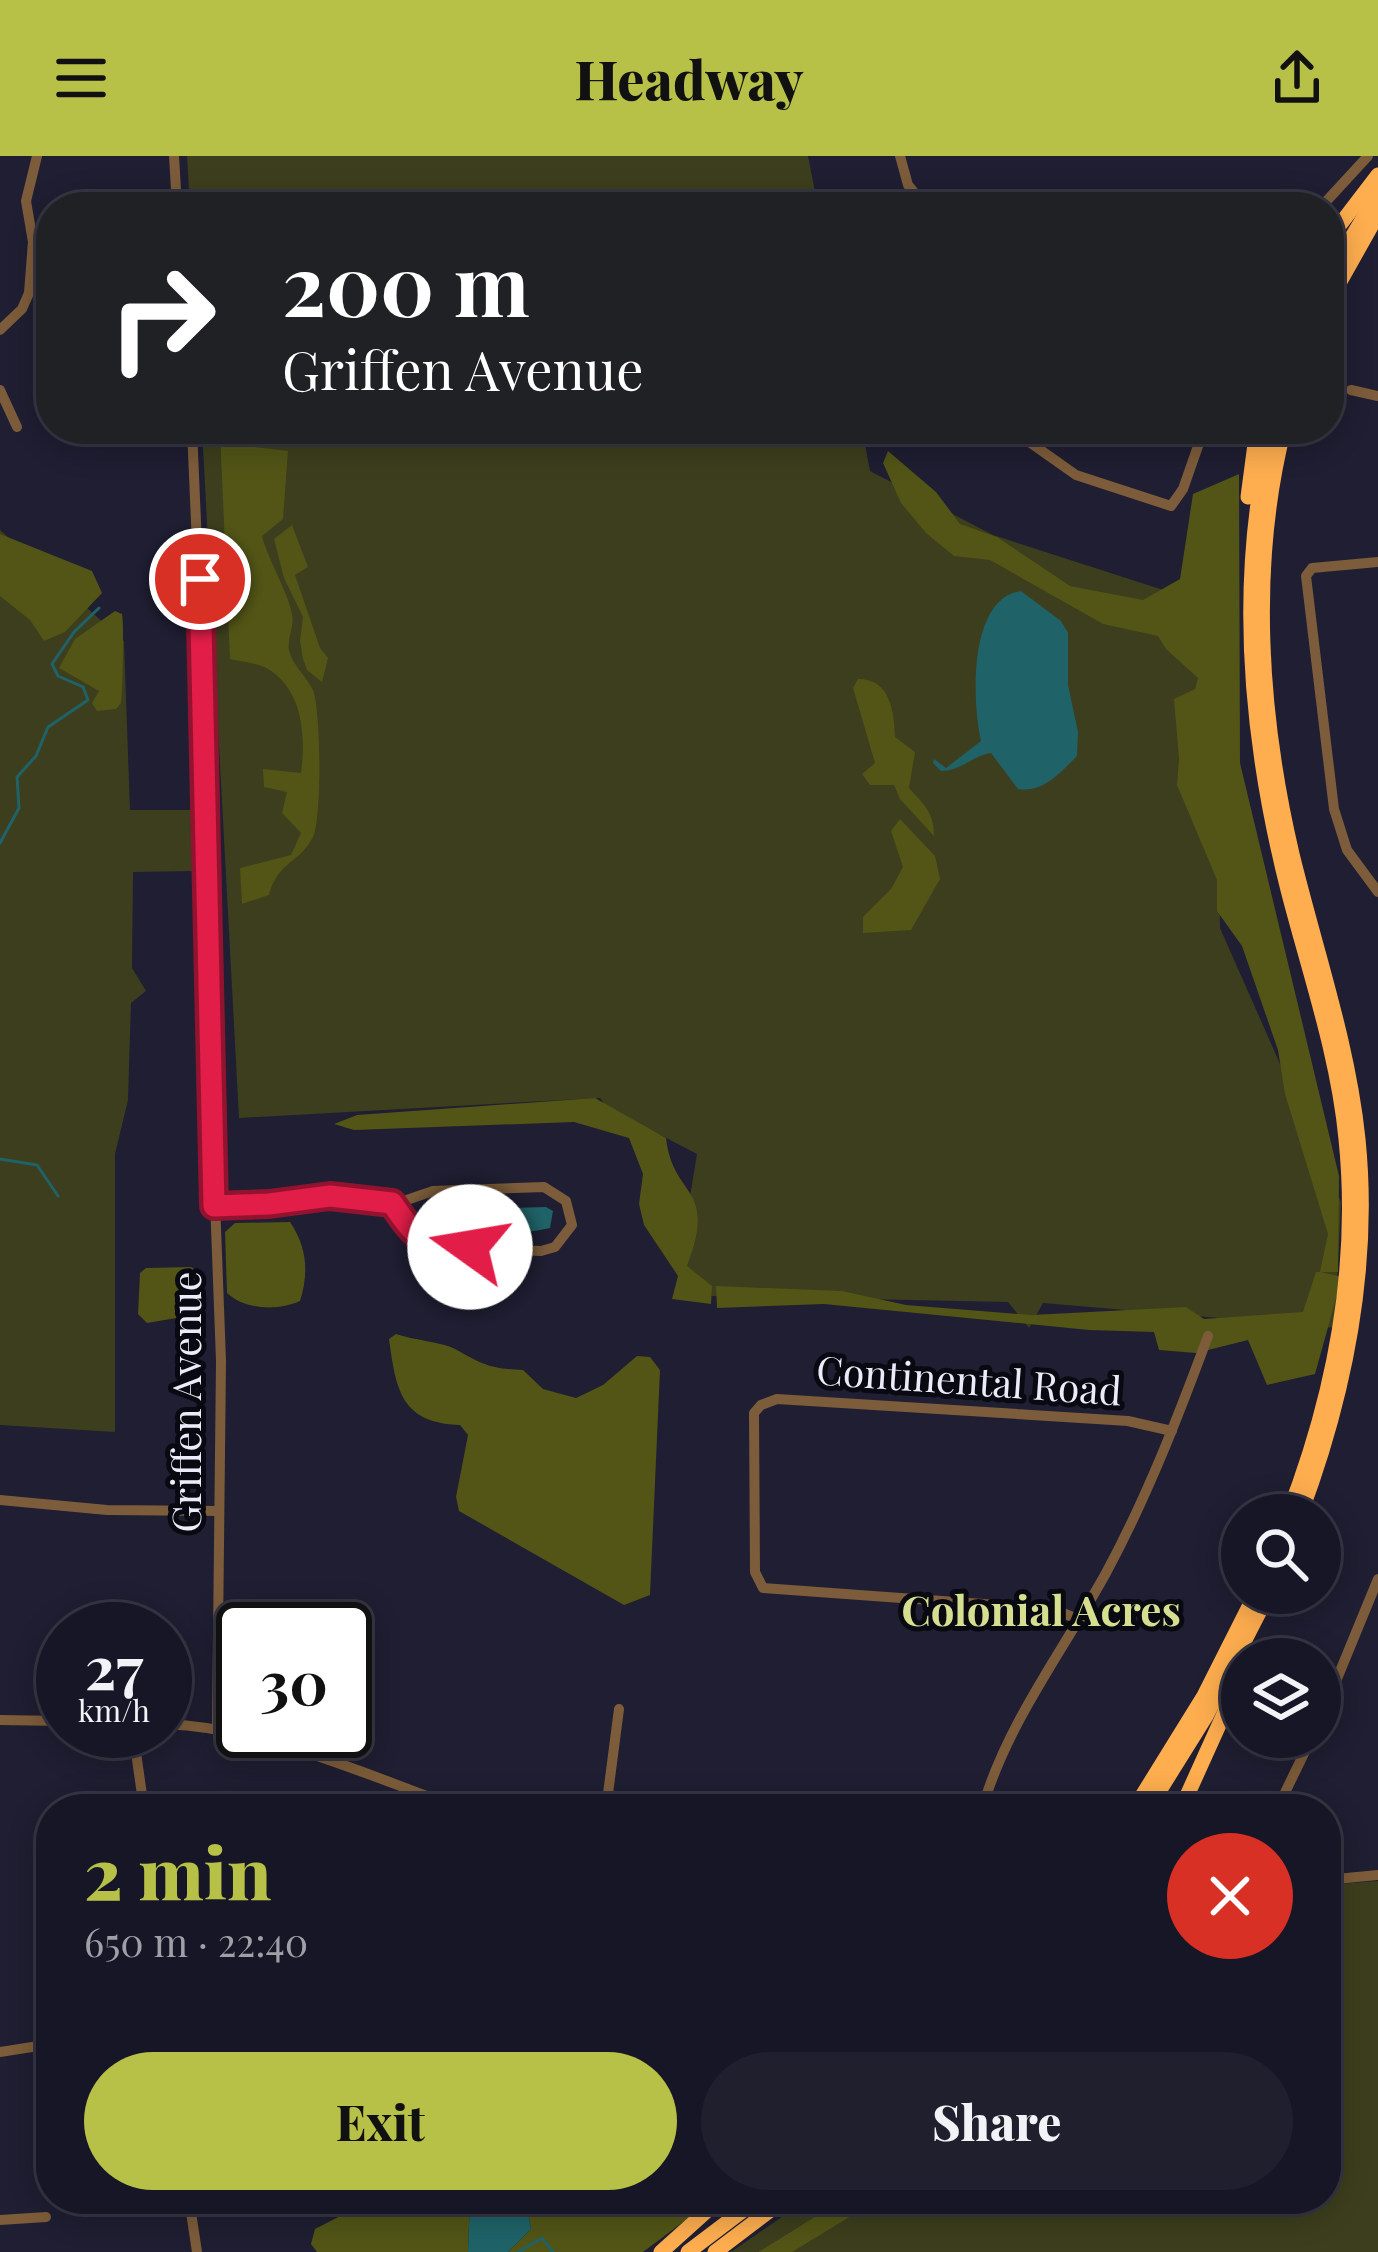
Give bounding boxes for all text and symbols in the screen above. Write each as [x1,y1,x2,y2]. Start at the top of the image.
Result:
text: Headway [574,42,804,114]
icon: menu [48,45,114,111]
icon: share [1264,45,1330,111]
text: 200 m [282,226,530,338]
icon: right [84,240,240,396]
text: Griffen Avenue [282,333,644,405]
pin [149,528,251,630]
icon: arrive [167,546,233,612]
position arrow [407,1184,533,1310]
street label: Griffen Avenue [159,1271,211,1533]
street label: Continental Road [815,1342,1124,1416]
map controls [1221,1494,1341,1758]
button: search [1221,1494,1341,1614]
district label: Colonial Acres [901,1581,1181,1637]
speed limit sign: 30 [216,1602,372,1758]
text: 27 [85,1625,143,1705]
button: layers [1221,1638,1341,1758]
text: km/h [78,1690,150,1730]
text: 2 min [84,1822,272,1918]
button: close [1167,1833,1293,1959]
text: 650 m · 22:40 [84,1915,308,1967]
button: Exit [84,2052,677,2190]
button: Share [701,2052,1293,2190]

